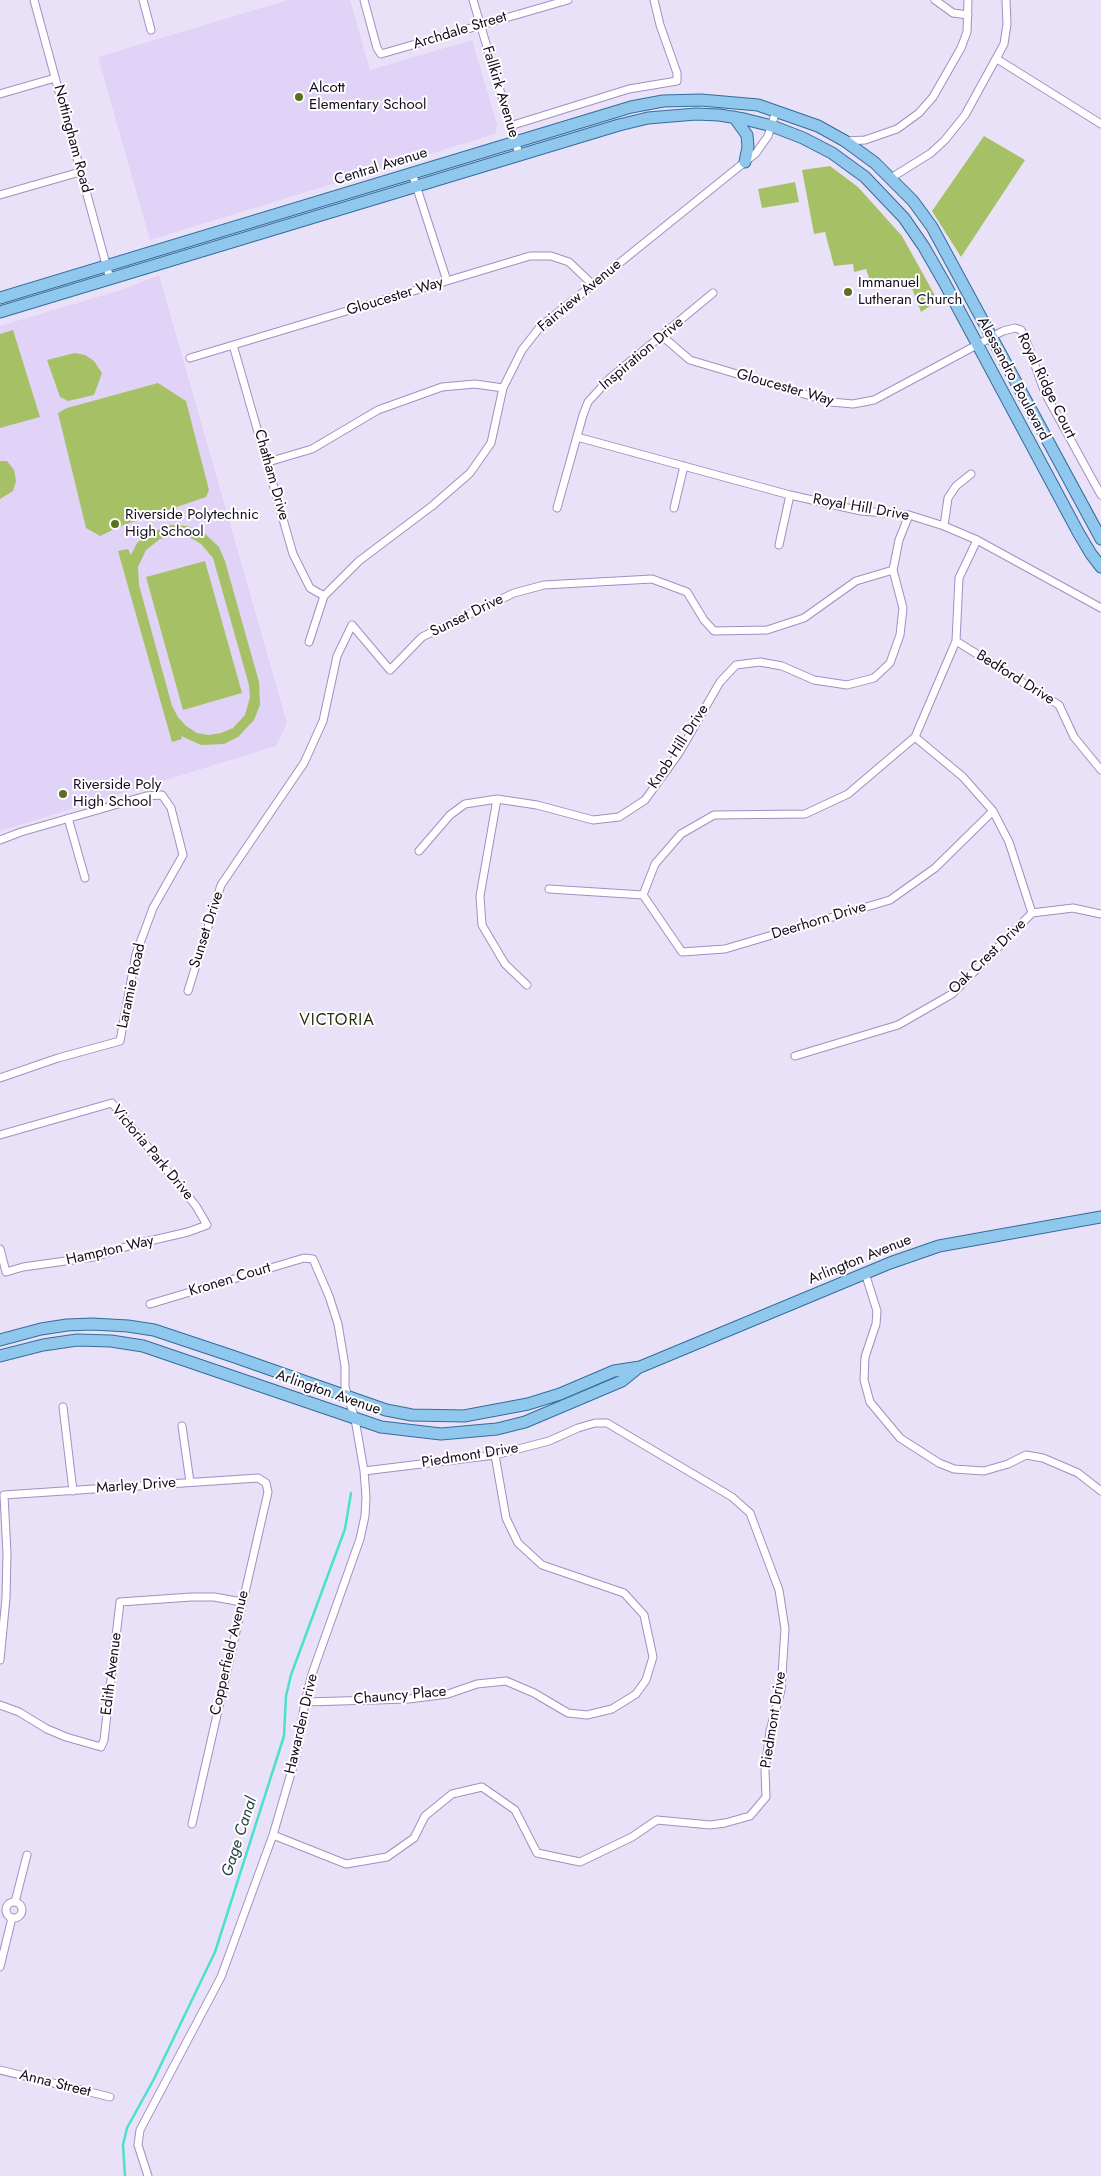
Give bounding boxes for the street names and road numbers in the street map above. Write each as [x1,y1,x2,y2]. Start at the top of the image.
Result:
street label: Archdale Street [411,8,509,54]
street label: Fallkirk Avenue [478,44,522,140]
street label: Nottingham Road [49,83,95,195]
street label: Central Avenue [332,144,430,190]
street label: Fairview Avenue [535,256,625,336]
street label: Gloucester Way [344,274,446,320]
street label: Inspiration Drive [596,314,688,394]
street label: Alessandro Boulevard [973,314,1053,444]
street label: Royal Ridge Court [1013,330,1079,442]
street label: Gloucester Way [734,366,836,410]
street label: Chatham Drive [249,428,293,522]
street label: Royal Hill Drive [811,491,911,525]
street label: Sunset Drive [427,591,507,641]
street label: Bedford Drive [973,647,1057,709]
street label: Knob Hill Drive [645,701,713,793]
street label: Sunset Drive [186,890,228,970]
street label: Deerhorn Drive [770,898,868,944]
street label: Oak Crest Drive [946,916,1030,998]
street label: Laramie Road [114,942,150,1030]
street label: Victoria Park Drive [107,1102,197,1204]
street label: Arlington Avenue [806,1231,914,1289]
street label: Hampton Way [64,1232,156,1270]
street label: Kronen Court [187,1259,273,1301]
street label: Arlington Avenue [273,1367,383,1419]
street label: Piedmont Drive [420,1439,520,1473]
street label: Marley Drive [96,1474,176,1498]
street label: Copperfield Avenue [207,1589,253,1717]
street label: Edith Avenue [98,1632,126,1716]
street label: Piedmont Drive [757,1670,791,1770]
street label: Hawarden Drive [282,1672,322,1776]
street label: Chauncy Place [353,1683,447,1709]
street label: Anna Street [17,2066,93,2102]

